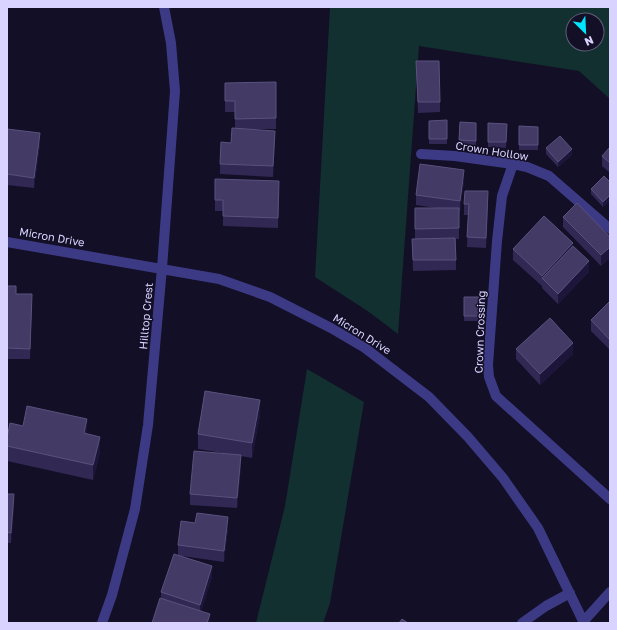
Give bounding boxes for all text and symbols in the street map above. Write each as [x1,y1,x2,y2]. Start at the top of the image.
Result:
north arrow [565,12,605,52]
text: N [583,34,596,49]
street label: Crown Hollow [455,138,530,163]
street label: Micron Drive [18,224,86,249]
street label: Hilltop Crest [136,282,155,350]
street label: Crown Crossing [472,290,487,374]
street label: Micron Drive [331,311,394,357]

